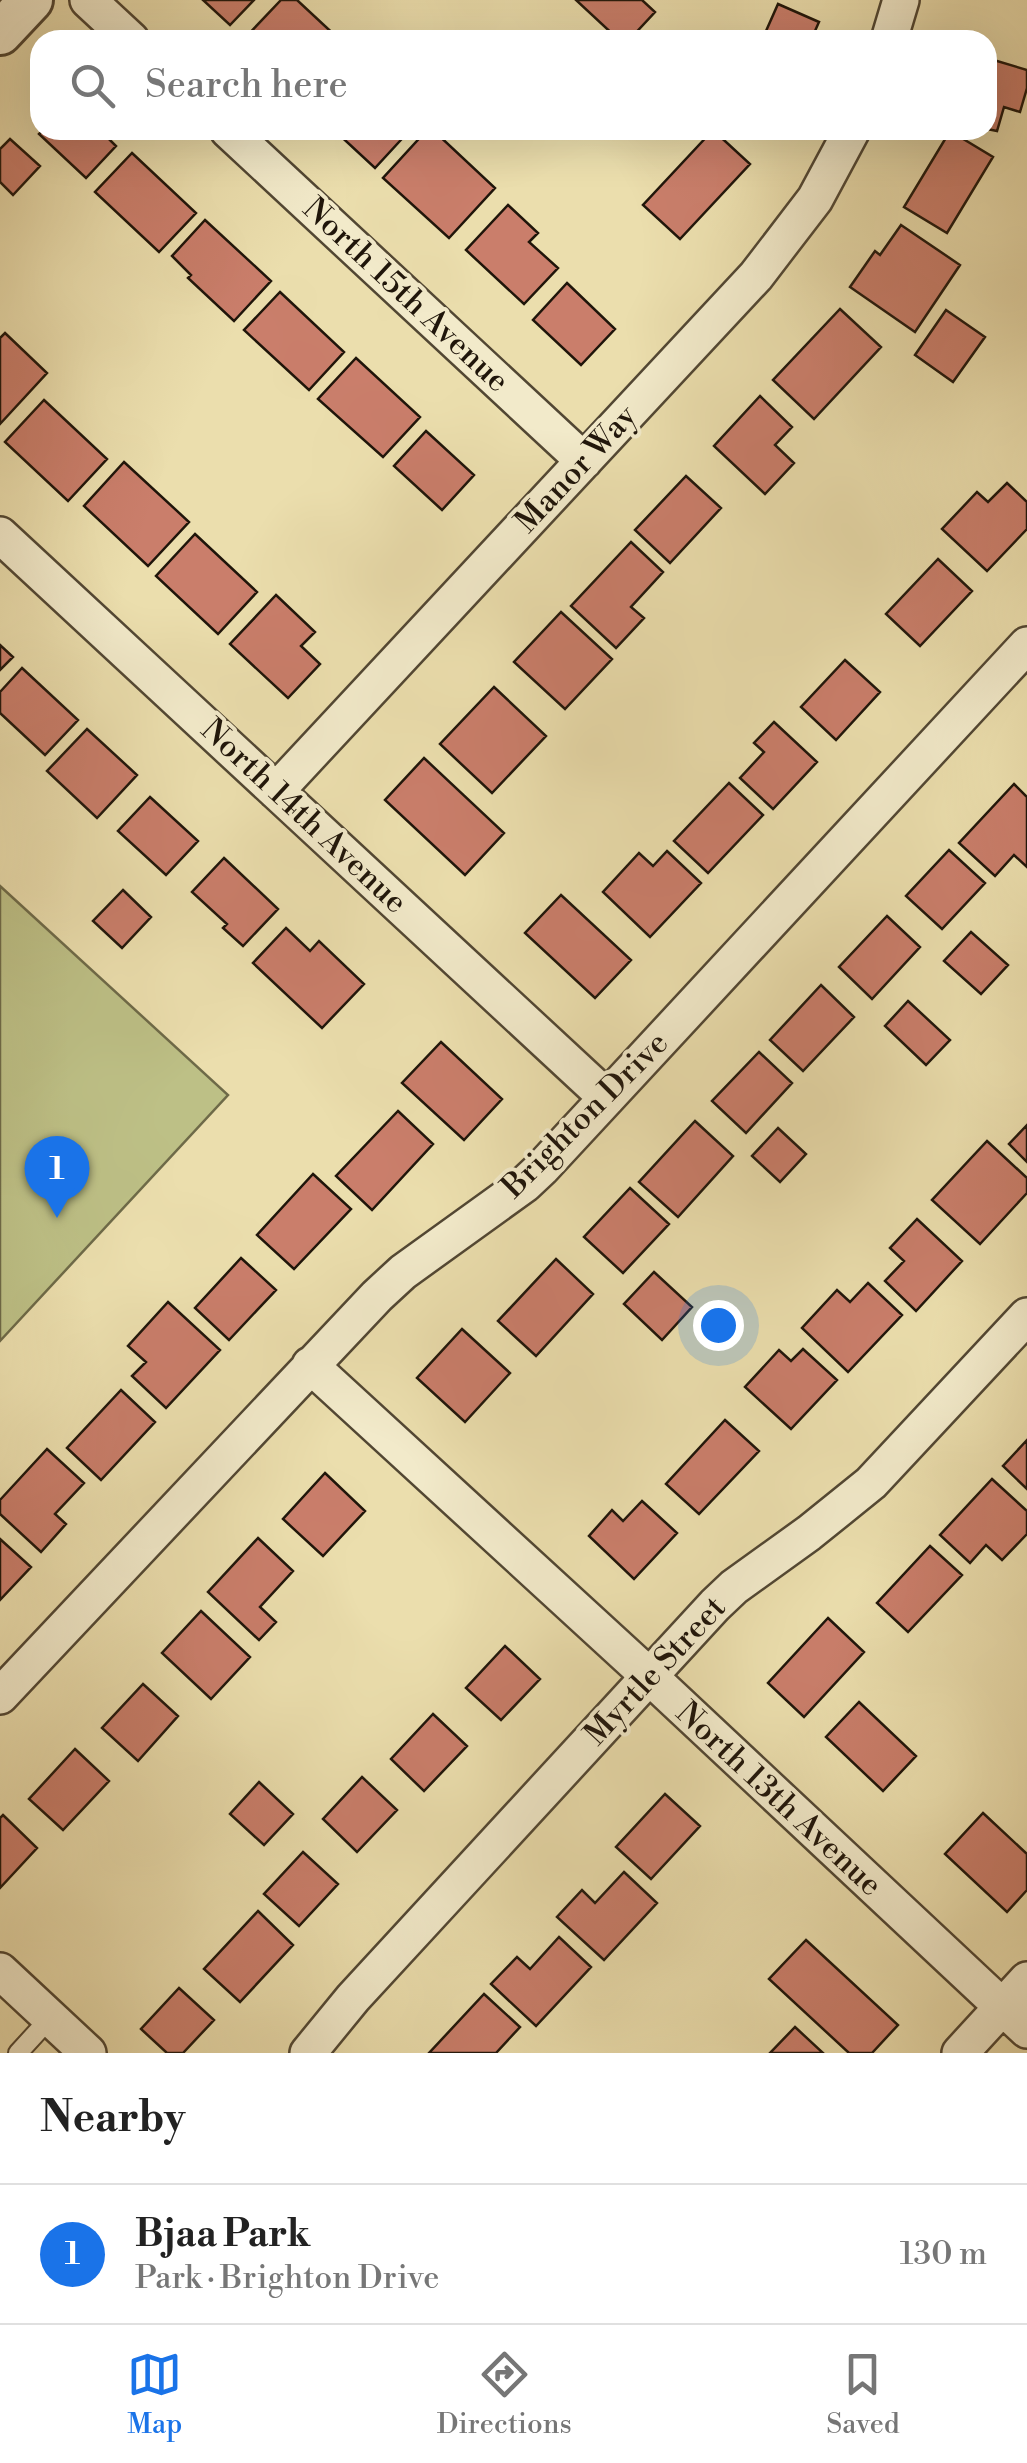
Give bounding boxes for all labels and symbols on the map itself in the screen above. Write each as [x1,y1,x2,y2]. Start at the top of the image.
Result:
street label: North 15th Avenue [294,189,518,401]
street label: Manor Way [507,396,646,541]
street label: North 14th Avenue [192,710,416,922]
street label: Brighton Drive [493,1023,677,1207]
pin: 1 [24,1136,90,1218]
your location [693,1300,744,1351]
street label: Myrtle Street [576,1588,734,1754]
street label: North 13th Avenue [667,1693,891,1905]

